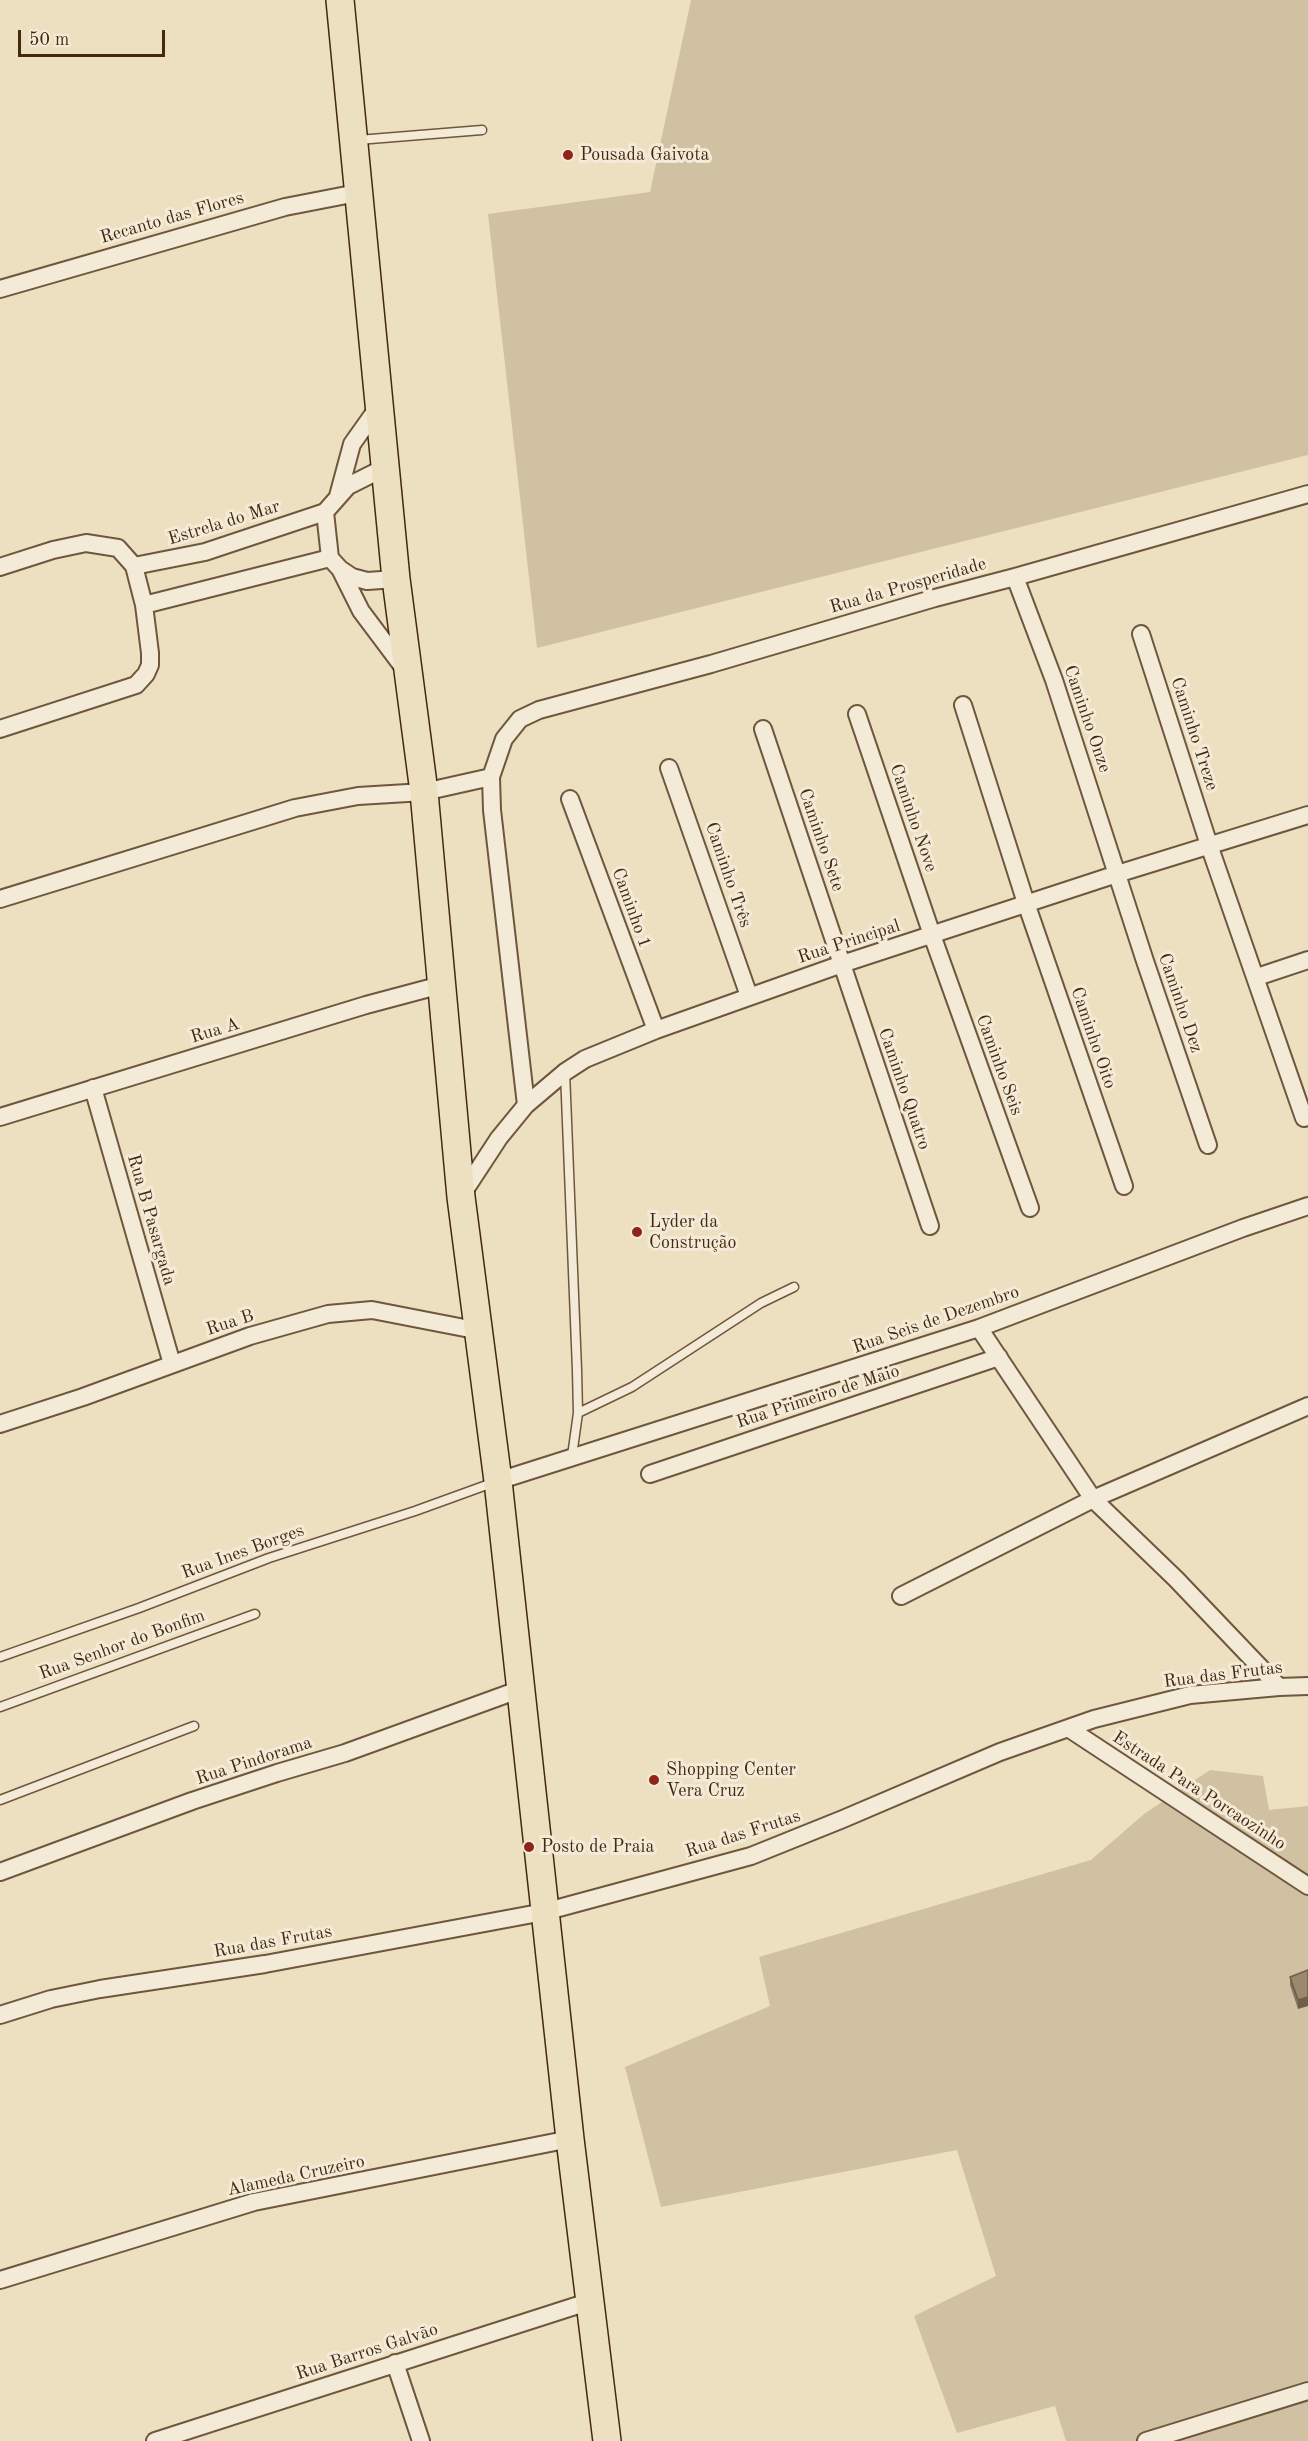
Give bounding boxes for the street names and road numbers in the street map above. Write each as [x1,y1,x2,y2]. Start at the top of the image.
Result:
street label: Recanto das Flores [98,187,246,249]
street label: Estrela do Mar [166,496,282,550]
street label: Rua da Prosperidade [827,553,989,619]
street label: Caminho Onze [1059,662,1115,776]
street label: Caminho Treze [1165,674,1223,794]
street label: Caminho Nove [884,761,942,875]
street label: Caminho Sete [793,786,849,894]
street label: Caminho Três [700,820,756,930]
street label: Caminho 1 [606,865,656,951]
street label: Rua Principal [795,915,903,969]
street label: Caminho Dez [1153,950,1207,1056]
street label: Caminho Oito [1065,984,1121,1092]
street label: Caminho Seis [971,1012,1027,1118]
street label: Rua A [188,1013,242,1049]
street label: Caminho Quatro [873,1025,935,1153]
street label: Rua B Pasargada [122,1152,180,1288]
street label: Rua Seis de Dezembro [850,1281,1022,1359]
street label: Rua B [203,1305,257,1341]
street label: Rua Primeiro de Maio [734,1360,902,1434]
street label: Rua Ines Borges [179,1520,307,1584]
street label: Rua Senhor do Bonfim [36,1605,208,1685]
street label: Rua das Frutas [1162,1657,1284,1693]
street label: Estrada Para Porcaozinho [1108,1727,1290,1855]
street label: Rua Pindorama [193,1732,315,1790]
street label: Rua das Frutas [683,1805,803,1863]
street label: Rua das Frutas [212,1921,334,1963]
street label: Alameda Cruzeiro [225,2151,367,2201]
street label: Rua Barros Galvão [293,2319,441,2385]

